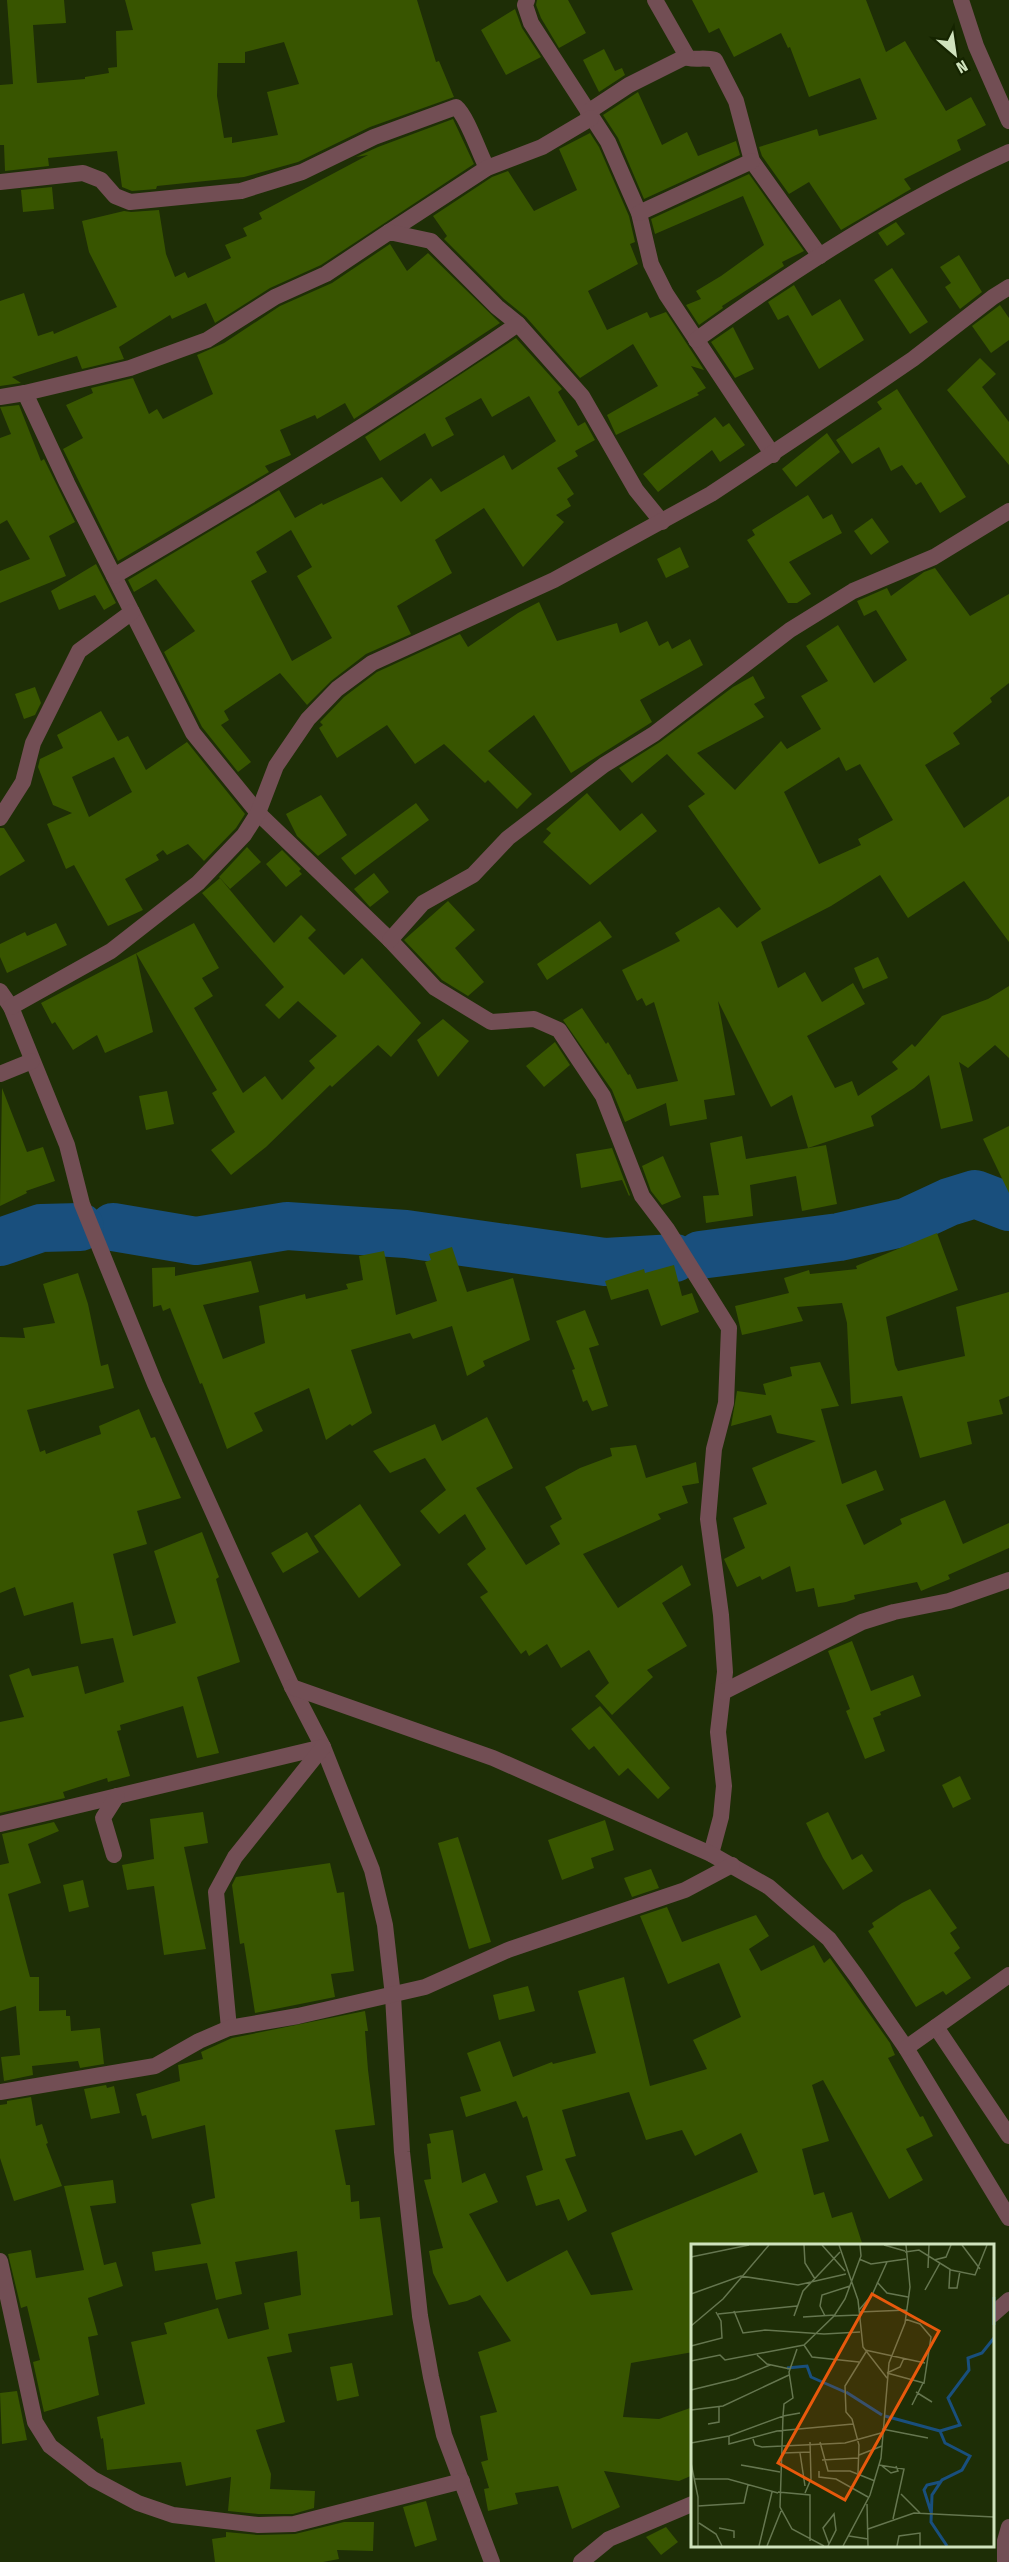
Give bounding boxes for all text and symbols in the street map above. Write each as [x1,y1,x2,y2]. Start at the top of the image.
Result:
north arrow [925,24,985,84]
text: N [953,56,971,77]
inset map [691,2244,994,2547]

